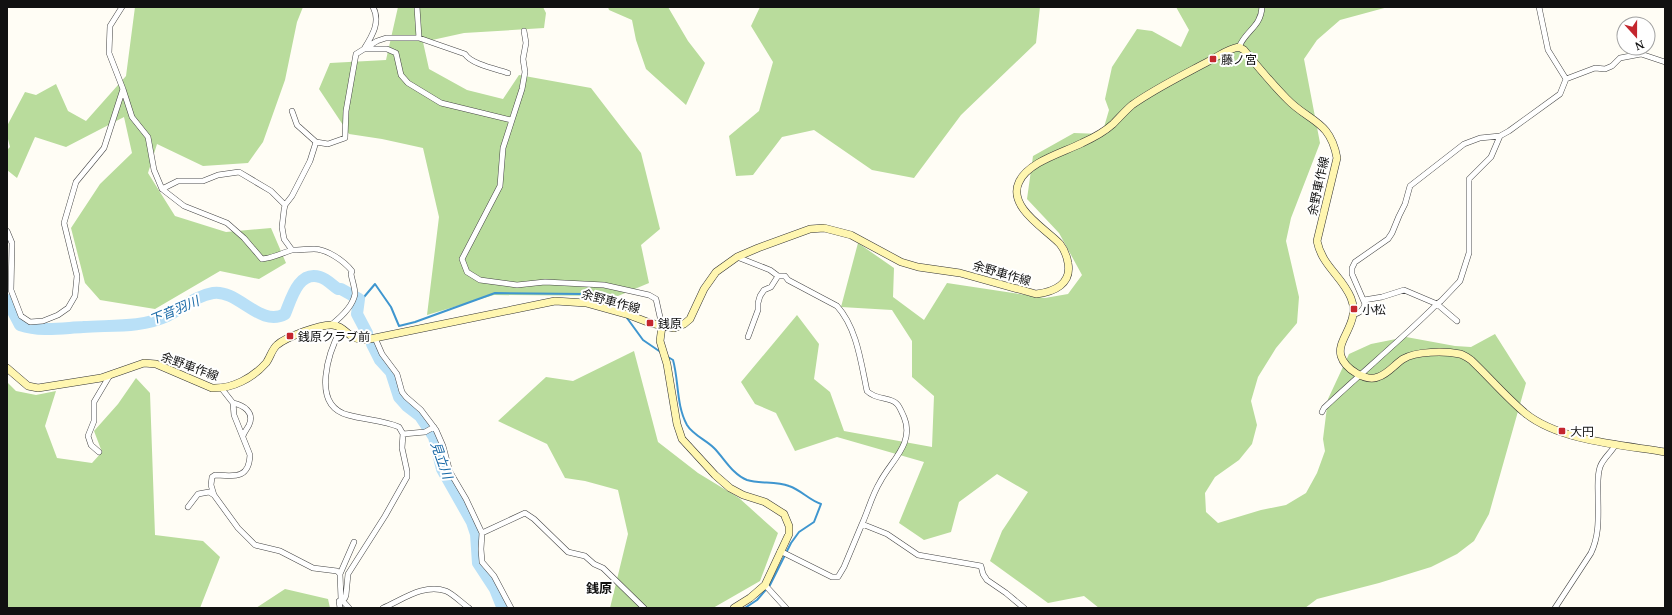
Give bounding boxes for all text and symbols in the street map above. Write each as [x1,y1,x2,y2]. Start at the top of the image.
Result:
north arrow [1616,16,1656,56]
text: N [1633,37,1646,54]
place label: 藤ノ宮 [1221,51,1257,68]
marker: 藤ノ宮 [1208,54,1218,64]
street label: 余野車作線 [1303,155,1333,217]
street label: 余野車作線 [971,257,1033,289]
street label: 余野車作線 [580,285,642,317]
water label: 下音羽川 [147,291,203,328]
place label: 小松 [1362,301,1386,318]
marker: 小松 [1349,304,1359,314]
place label: 銭原 [658,315,682,332]
marker: 銭原 [645,318,655,328]
place label: 銭原クラブ前 [298,328,370,345]
marker: 銭原クラブ前 [285,331,295,341]
street label: 余野車作線 [159,348,221,384]
place label: 大円 [1570,423,1594,440]
marker: 大円 [1557,426,1567,436]
water label: 見立川 [427,439,458,483]
district label: 銭原 [586,579,612,597]

